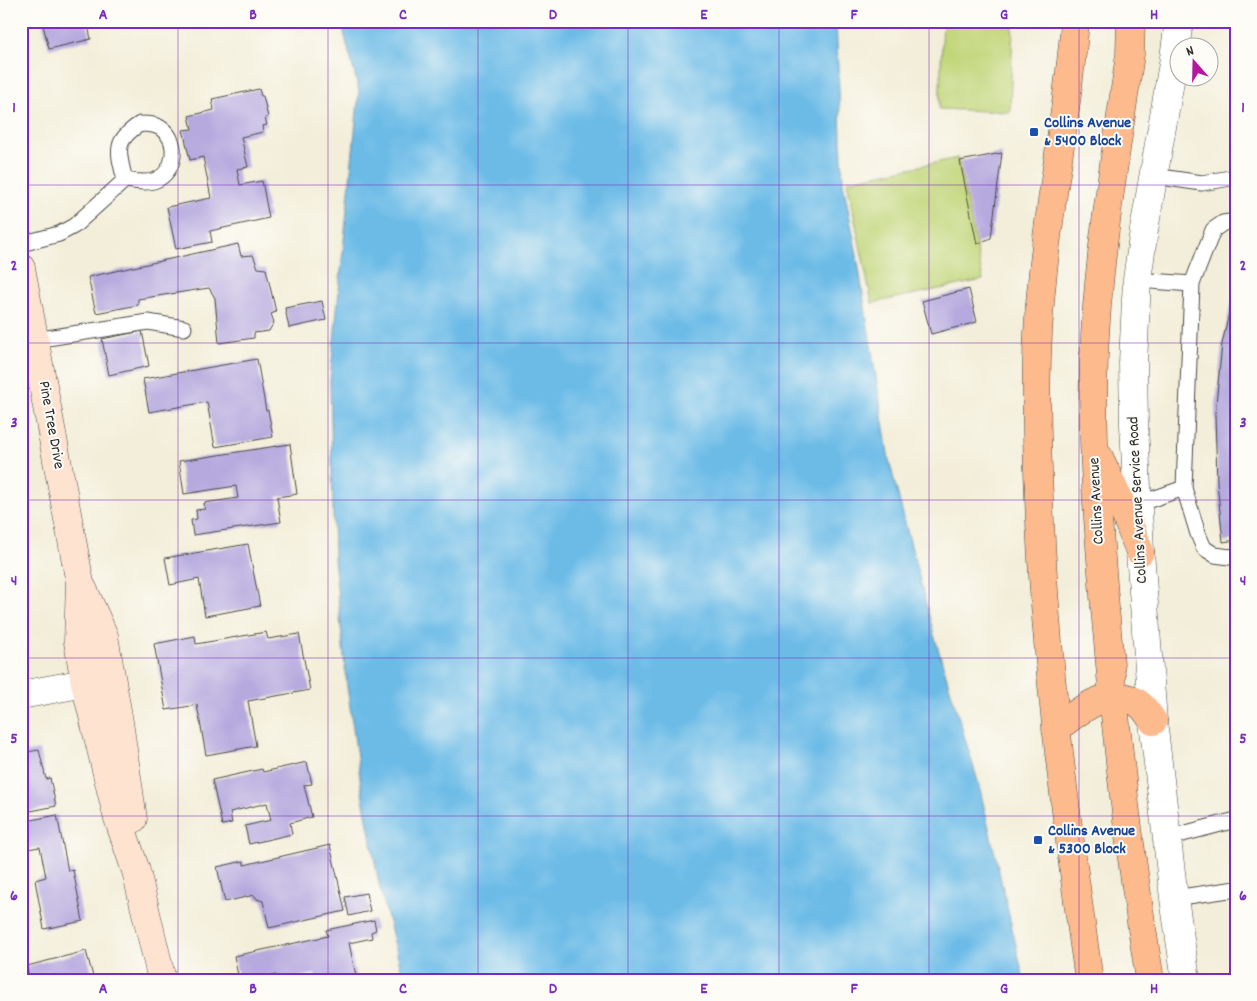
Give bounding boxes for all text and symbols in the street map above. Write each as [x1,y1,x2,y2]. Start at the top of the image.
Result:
text: A [99,4,108,27]
text: B [249,4,257,27]
text: C [399,4,407,27]
text: D [549,4,558,27]
text: E [700,4,708,27]
text: F [850,4,858,27]
text: G [1000,4,1008,27]
text: H [1150,4,1158,27]
north arrow [1170,38,1220,88]
text: N [1184,41,1197,62]
text: 1 [12,97,16,120]
text: 1 [1241,97,1245,120]
place label: Collins Avenue & 5400 Block [1044,112,1131,153]
marker: Collins Avenue & 5400 Block [1028,126,1040,138]
text: 2 [11,255,18,278]
text: 2 [1240,255,1247,278]
street label: Pine Tree Drive [32,379,70,471]
text: 3 [10,412,18,435]
text: 3 [1239,412,1247,435]
street label: Collins Avenue Service Road [1122,416,1154,584]
street label: Collins Avenue [1083,457,1111,545]
text: 4 [11,570,17,593]
text: 4 [1240,570,1246,593]
text: 5 [10,728,18,751]
text: 5 [1239,728,1247,751]
place label: Collins Avenue & 5300 Block [1048,820,1135,861]
marker: Collins Avenue & 5300 Block [1032,834,1044,846]
text: 6 [10,885,18,908]
text: 6 [1239,885,1247,908]
text: A [99,978,108,1001]
text: B [249,978,257,1001]
text: C [399,978,407,1001]
text: D [549,978,558,1001]
text: E [700,978,708,1001]
text: F [850,978,858,1001]
text: G [1000,978,1008,1001]
text: H [1150,978,1158,1001]

